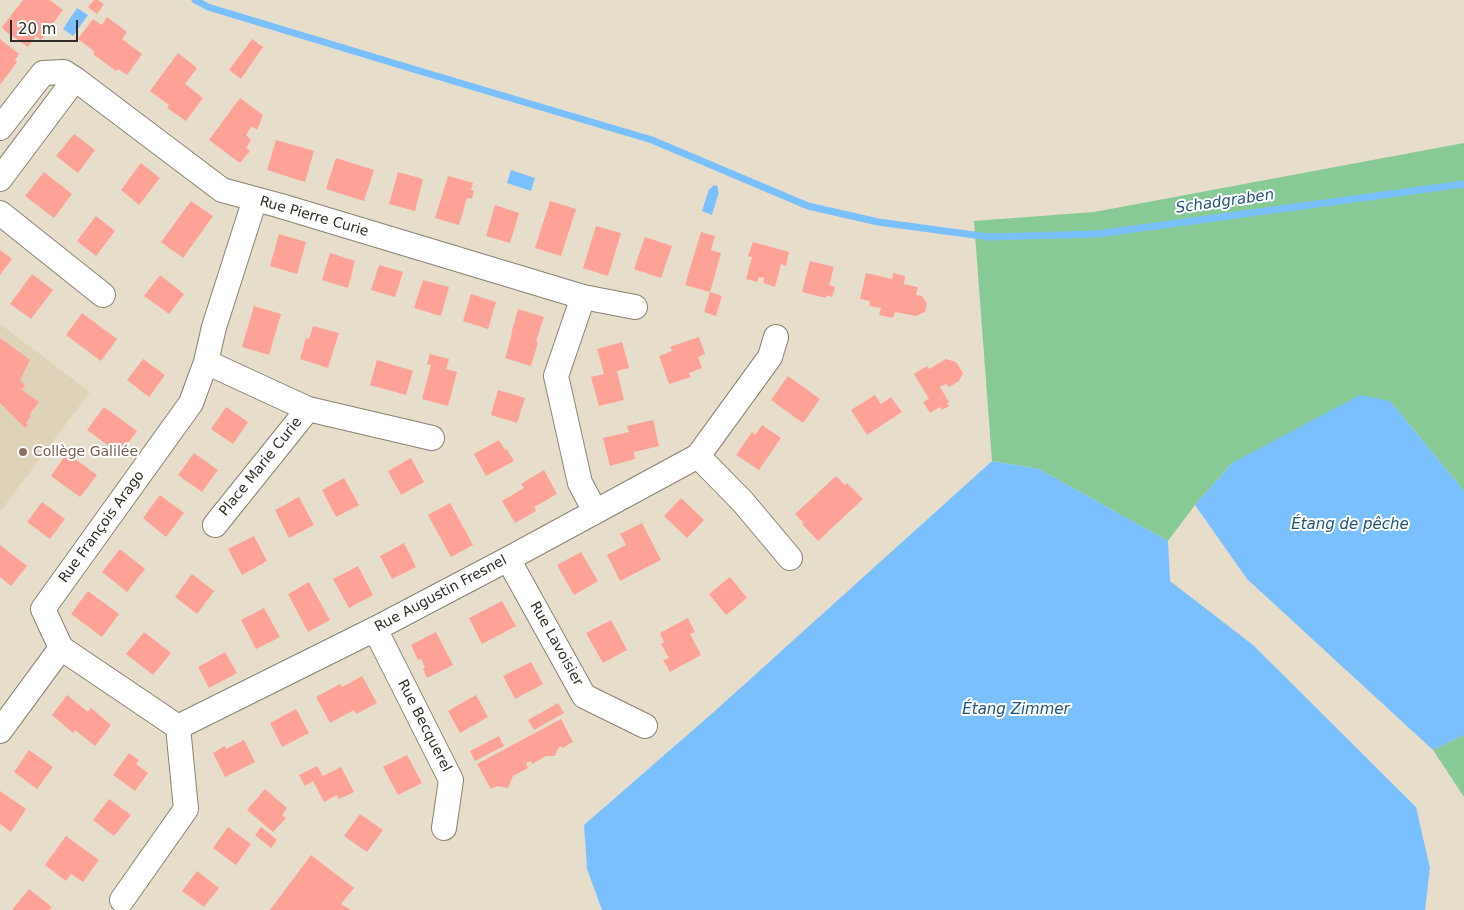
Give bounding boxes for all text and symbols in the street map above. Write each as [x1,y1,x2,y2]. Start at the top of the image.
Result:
scale bar [12,10,80,42]
text: 20 m [18,20,56,38]
water label: Schadgraben [1175,186,1275,218]
street label: Rue Pierre Curie [258,193,370,241]
street label: Place Marie Curie [216,414,306,520]
place label: Collège Galilée [33,444,138,460]
marker: Collège Galilée [17,446,29,458]
street label: Rue François Arago [56,468,148,586]
water label: Étang de pêche [1291,516,1409,534]
street label: Rue Augustin Fresnel [372,552,510,636]
street label: Rue Lavoisier [526,599,586,689]
street label: Rue Becquerel [394,677,454,775]
water label: Étang Zimmer [962,701,1070,719]

